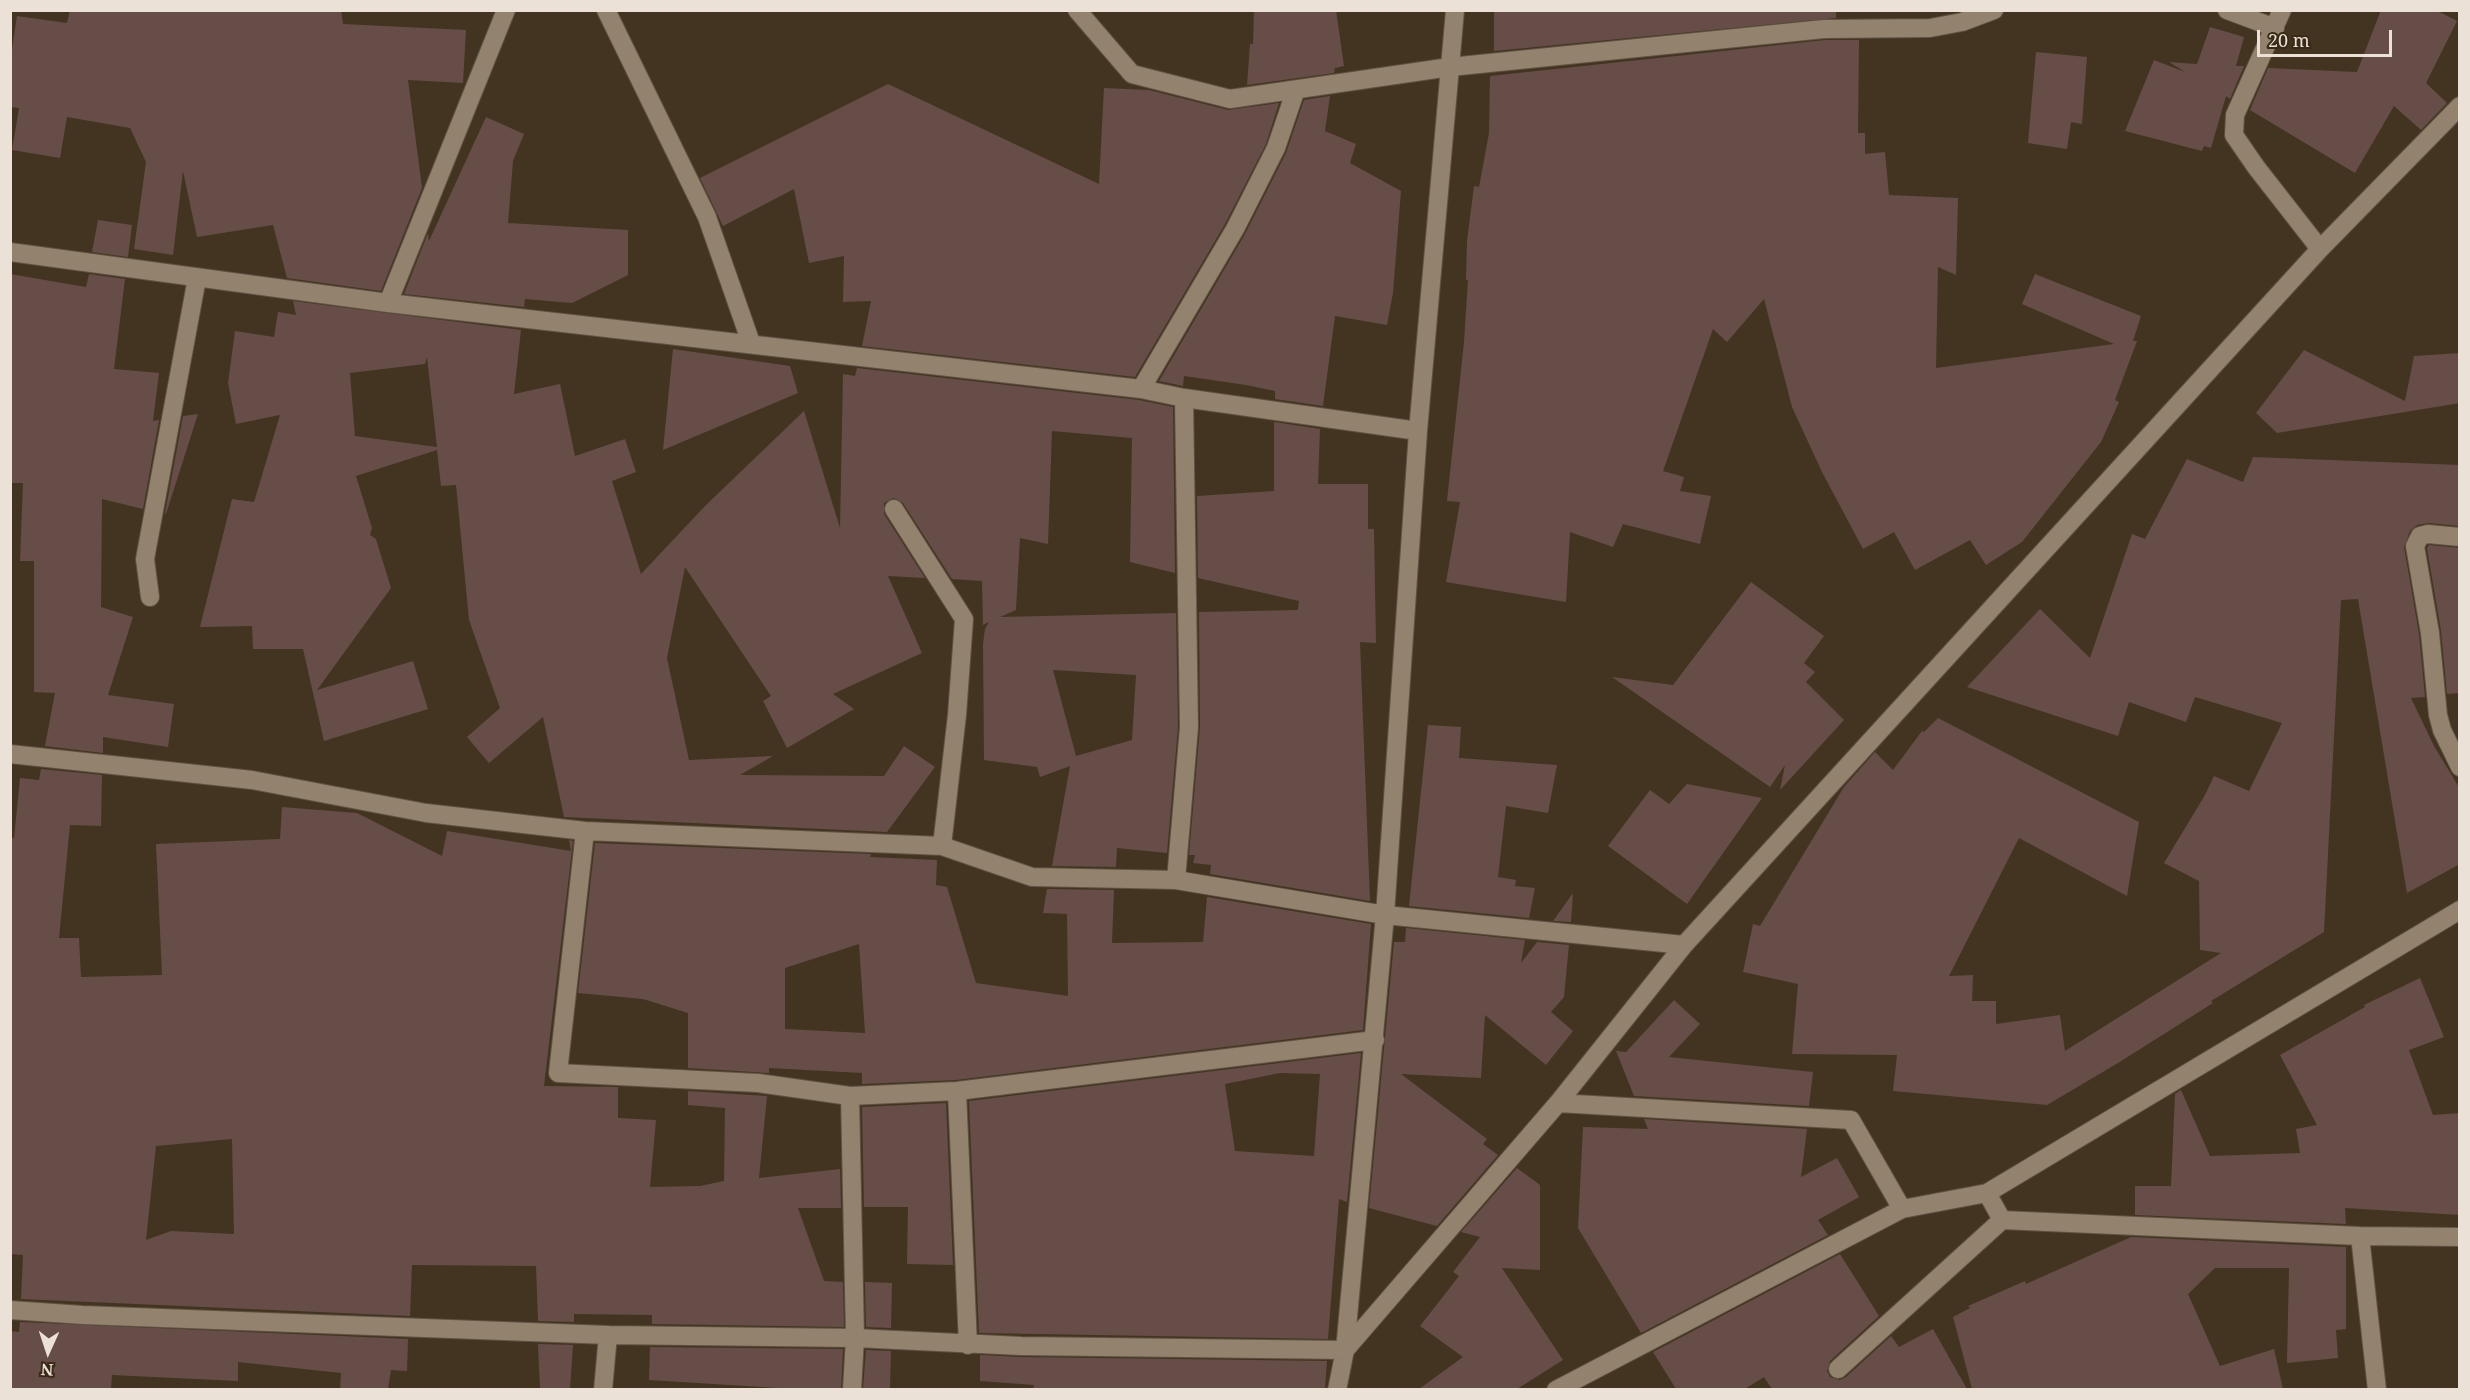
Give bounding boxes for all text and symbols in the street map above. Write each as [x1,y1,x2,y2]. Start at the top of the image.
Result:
scale bar [2260,18,2395,56]
text: 20 m [2268,28,2310,52]
north arrow [18,1322,78,1382]
text: N [40,1359,54,1381]

